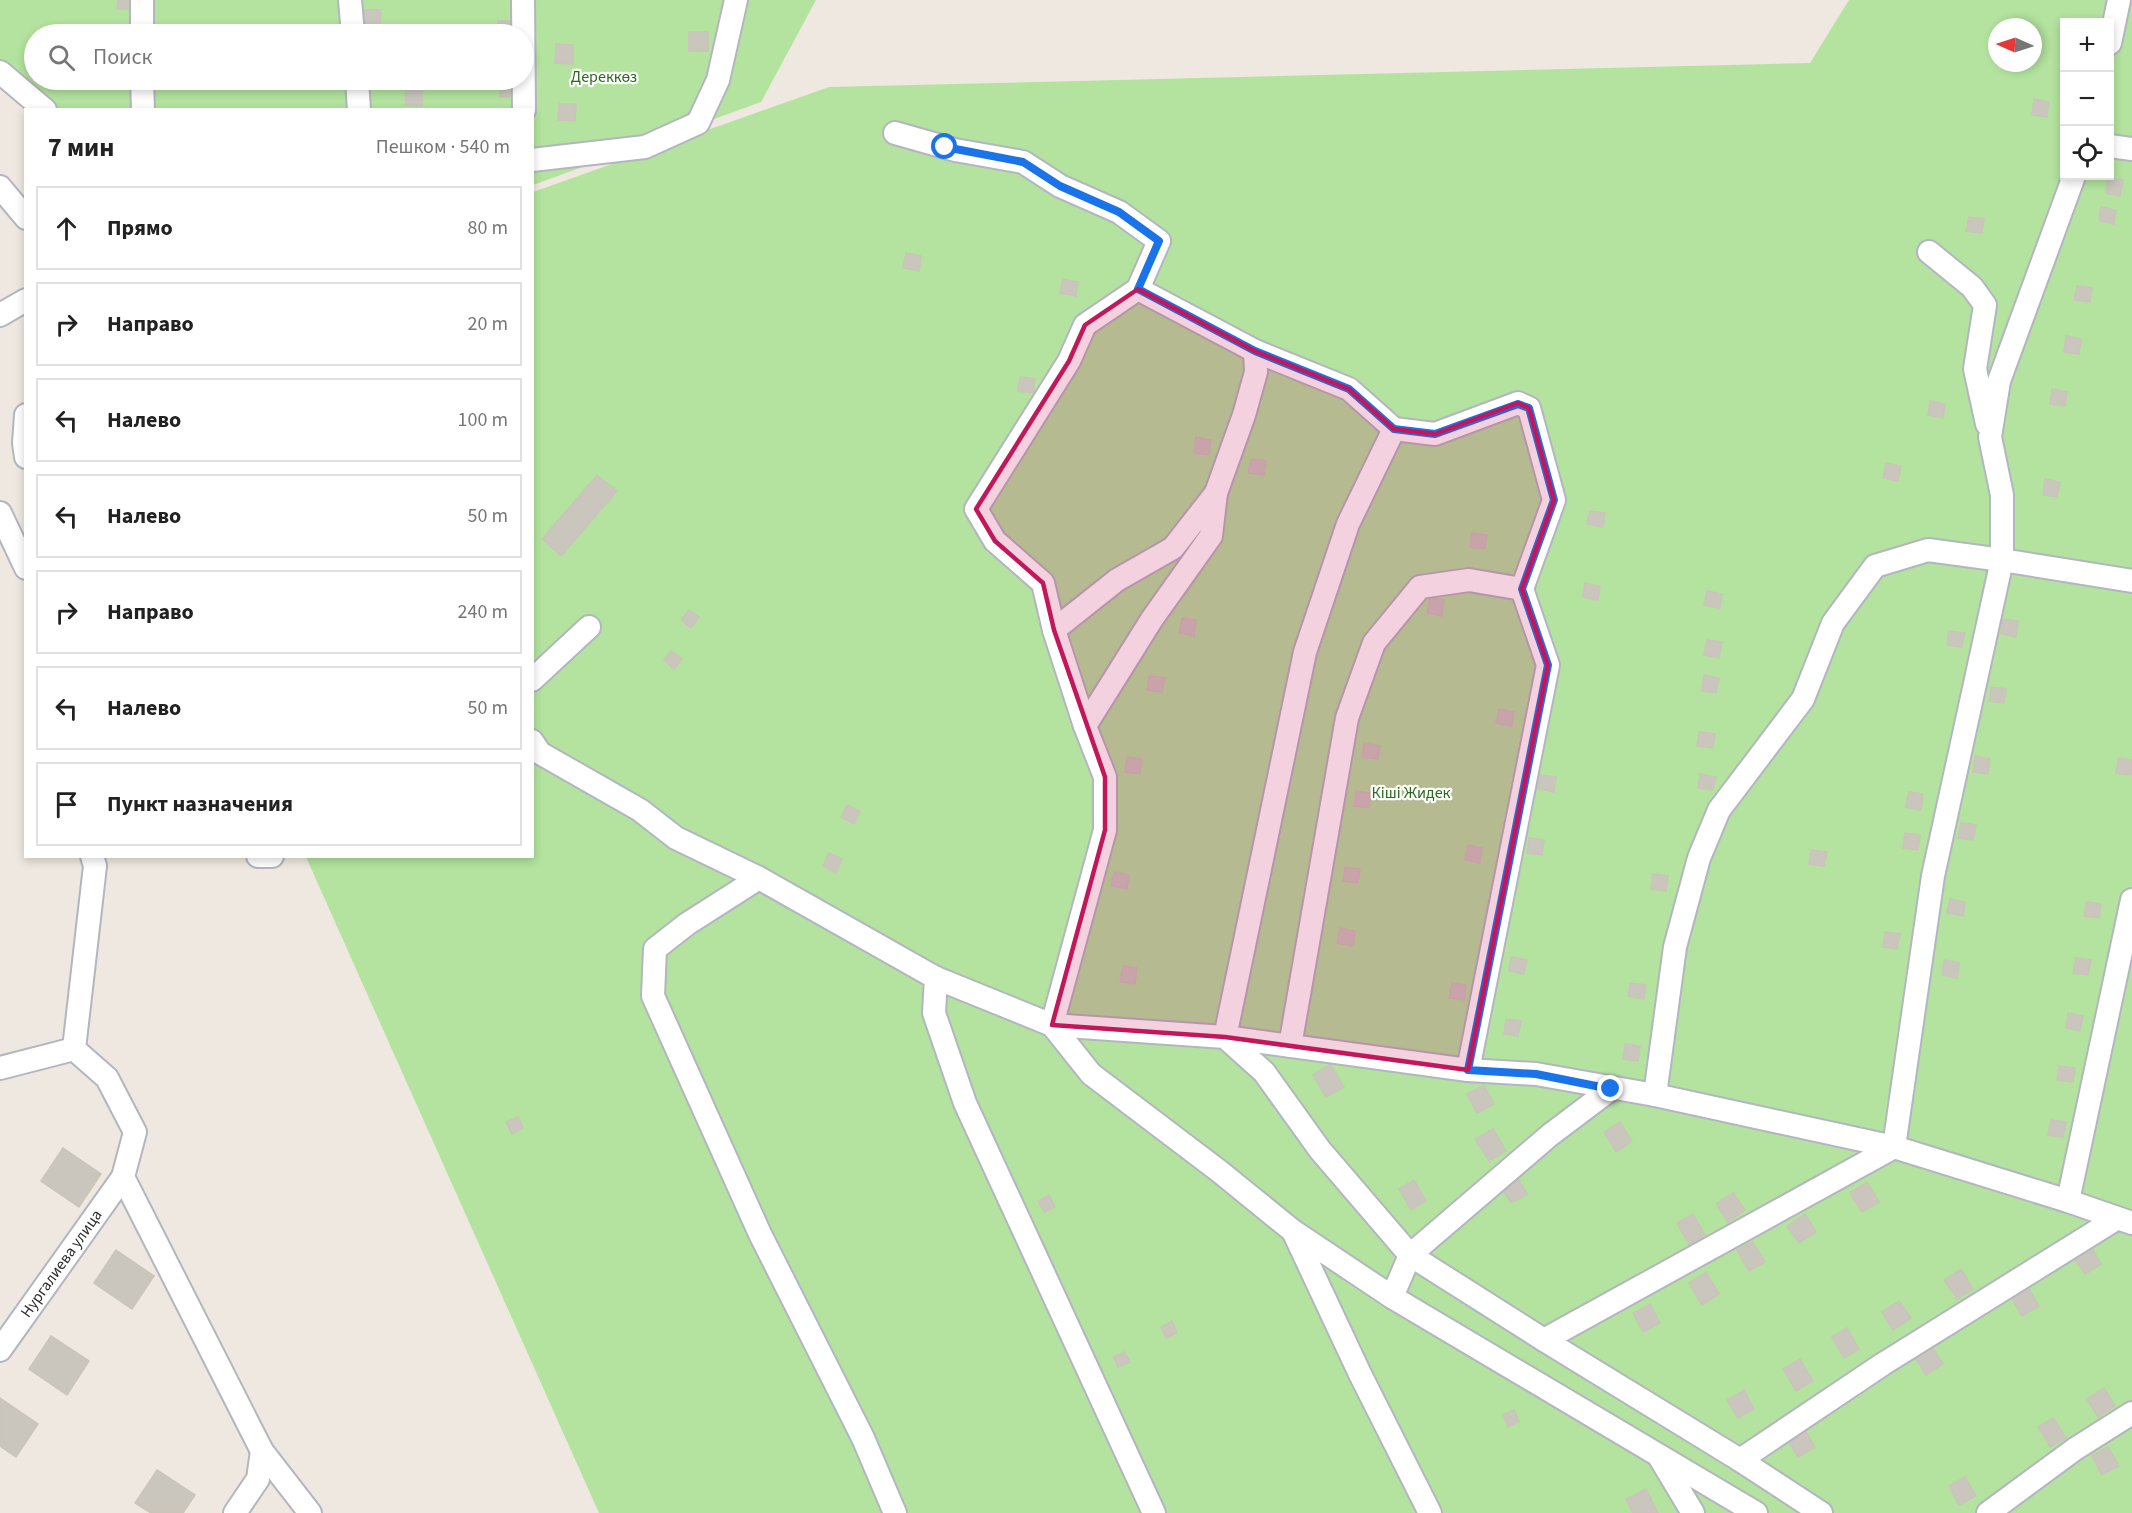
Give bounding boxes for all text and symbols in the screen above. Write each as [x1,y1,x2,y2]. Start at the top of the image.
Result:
north arrow [1988,18,2042,72]
map controls [2060,18,2114,180]
button: + [2060,18,2114,72]
search box [24,24,534,90]
icon: search [45,41,78,74]
text: Поиск [93,41,152,73]
park label: Дереккөз [571,66,637,88]
button: − [2060,72,2114,126]
button: locate [2060,126,2114,180]
text: 7 мин [48,129,114,166]
text: Пешком · 540 m [376,133,510,161]
route start [931,133,957,159]
icon: ahead [50,212,83,245]
text: Прямо [107,212,173,244]
text: 80 m [468,214,508,242]
icon: right [50,308,83,341]
text: Направо [107,308,194,340]
text: 20 m [468,310,508,338]
icon: left [50,404,83,437]
text: Налево [107,404,181,436]
text: 100 m [458,406,508,434]
icon: left [50,500,83,533]
text: Налево [107,500,181,532]
text: 50 m [468,502,508,530]
icon: right [50,596,83,629]
text: Направо [107,596,194,628]
text: 240 m [458,598,508,626]
icon: left [50,692,83,725]
text: Налево [107,692,181,724]
text: 50 m [468,694,508,722]
park label: Кіші Жидек [1371,782,1451,804]
icon: arrive [50,788,83,821]
text: Пункт назначения [107,788,293,820]
route end [1597,1075,1623,1101]
street label: Нургалиева улица [15,1205,107,1322]

